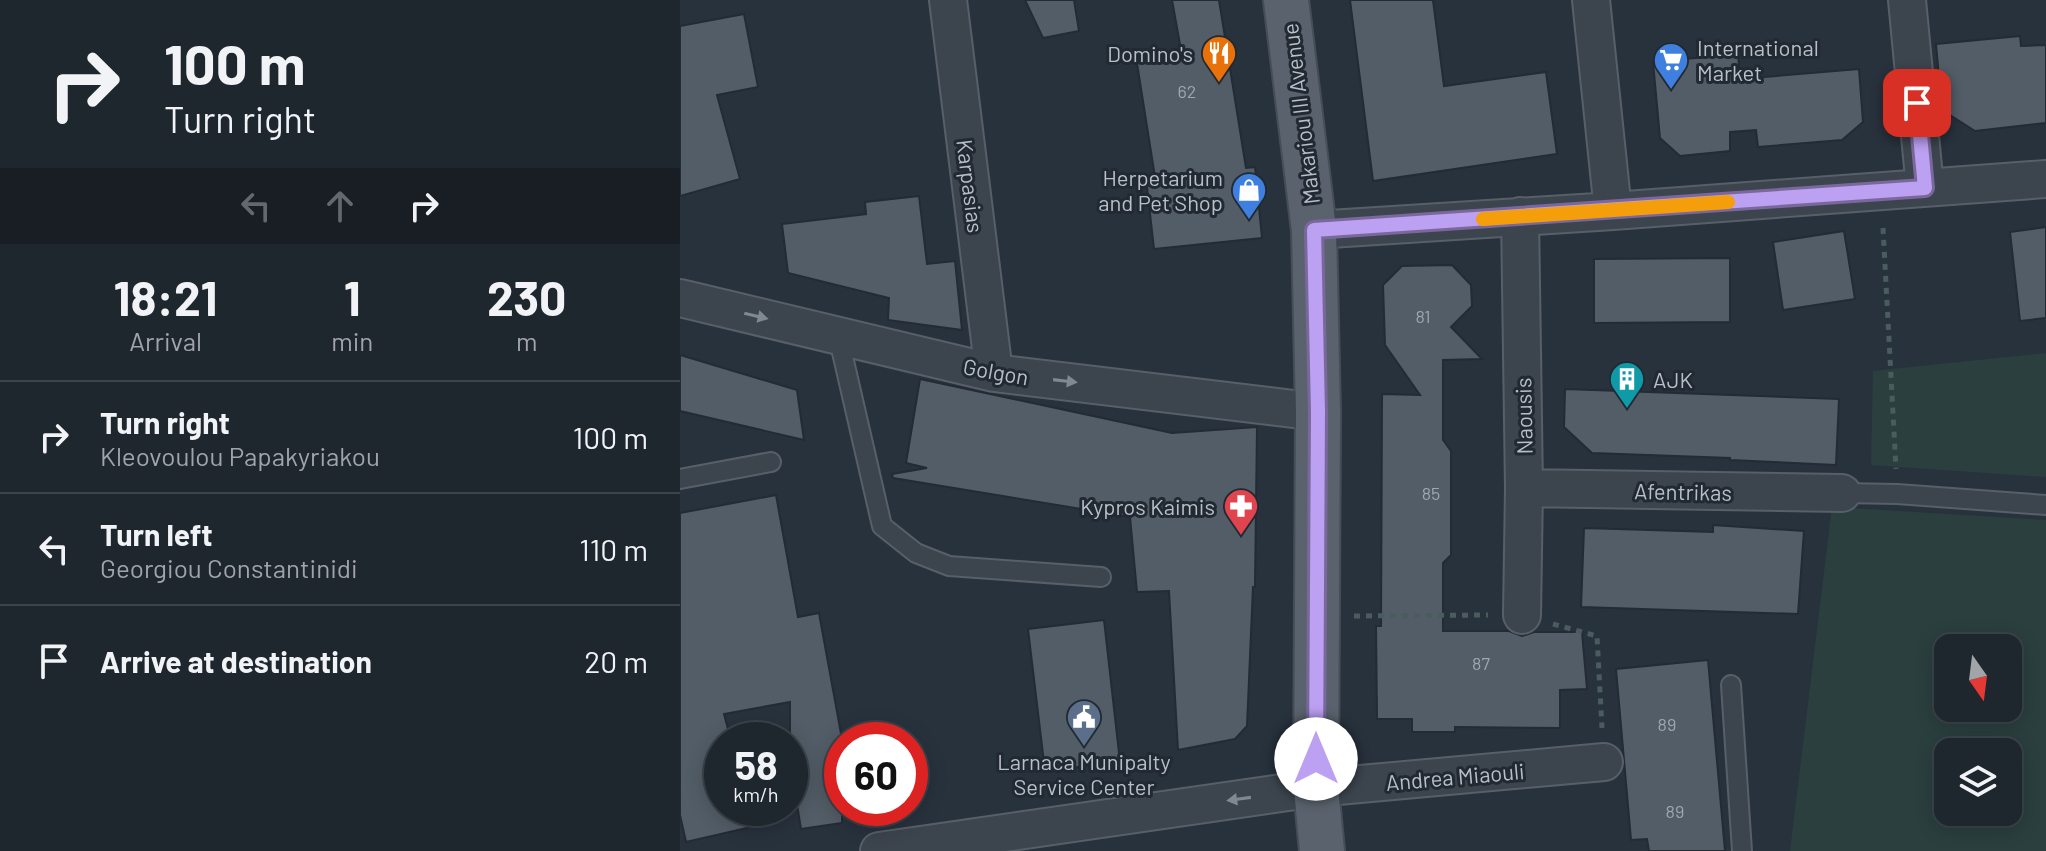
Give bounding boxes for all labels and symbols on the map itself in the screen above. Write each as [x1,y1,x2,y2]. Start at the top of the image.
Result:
street label: Makariou III Avenue [1276,22,1324,206]
restaurant icon: Domino's [1200,34,1238,84]
place label: International Market [1697,34,1819,85]
place label: Domino's [1107,40,1193,66]
supermarket icon: International Market [1652,41,1690,91]
pin [1883,69,1951,137]
house number: 62 [1178,80,1196,102]
street label: Karpasias [952,138,990,234]
place label: Herpetarium and Pet Shop [1098,164,1223,215]
shop icon: Herpetarium and Pet Shop [1230,171,1268,221]
house number: 81 [1415,305,1431,327]
one-way arrow [743,310,768,323]
street label: Golgon [961,352,1031,390]
building icon: AJK [1608,360,1646,410]
place label: AJK [1653,366,1693,392]
one-way arrow [1053,375,1078,388]
street label: Naousis [1509,377,1537,455]
street label: Afentrikas [1634,477,1732,505]
house number: 85 [1422,482,1440,504]
pharmacy icon: Kypros Kaimis [1222,487,1260,537]
place label: Kypros Kaimis [1080,493,1215,519]
north arrow [1934,634,2022,722]
house number: 87 [1472,652,1490,674]
public building icon: Larnaca Munipalty Service Center [1065,698,1103,748]
house number: 89 [1658,713,1676,735]
position arrow [1274,717,1358,801]
speed limit sign: 60 [824,722,928,826]
place label: Larnaca Munipalty Service Center [997,748,1171,799]
street label: Andrea Miaouli [1384,757,1526,795]
one-way arrow [1226,793,1251,806]
house number: 89 [1666,800,1684,822]

